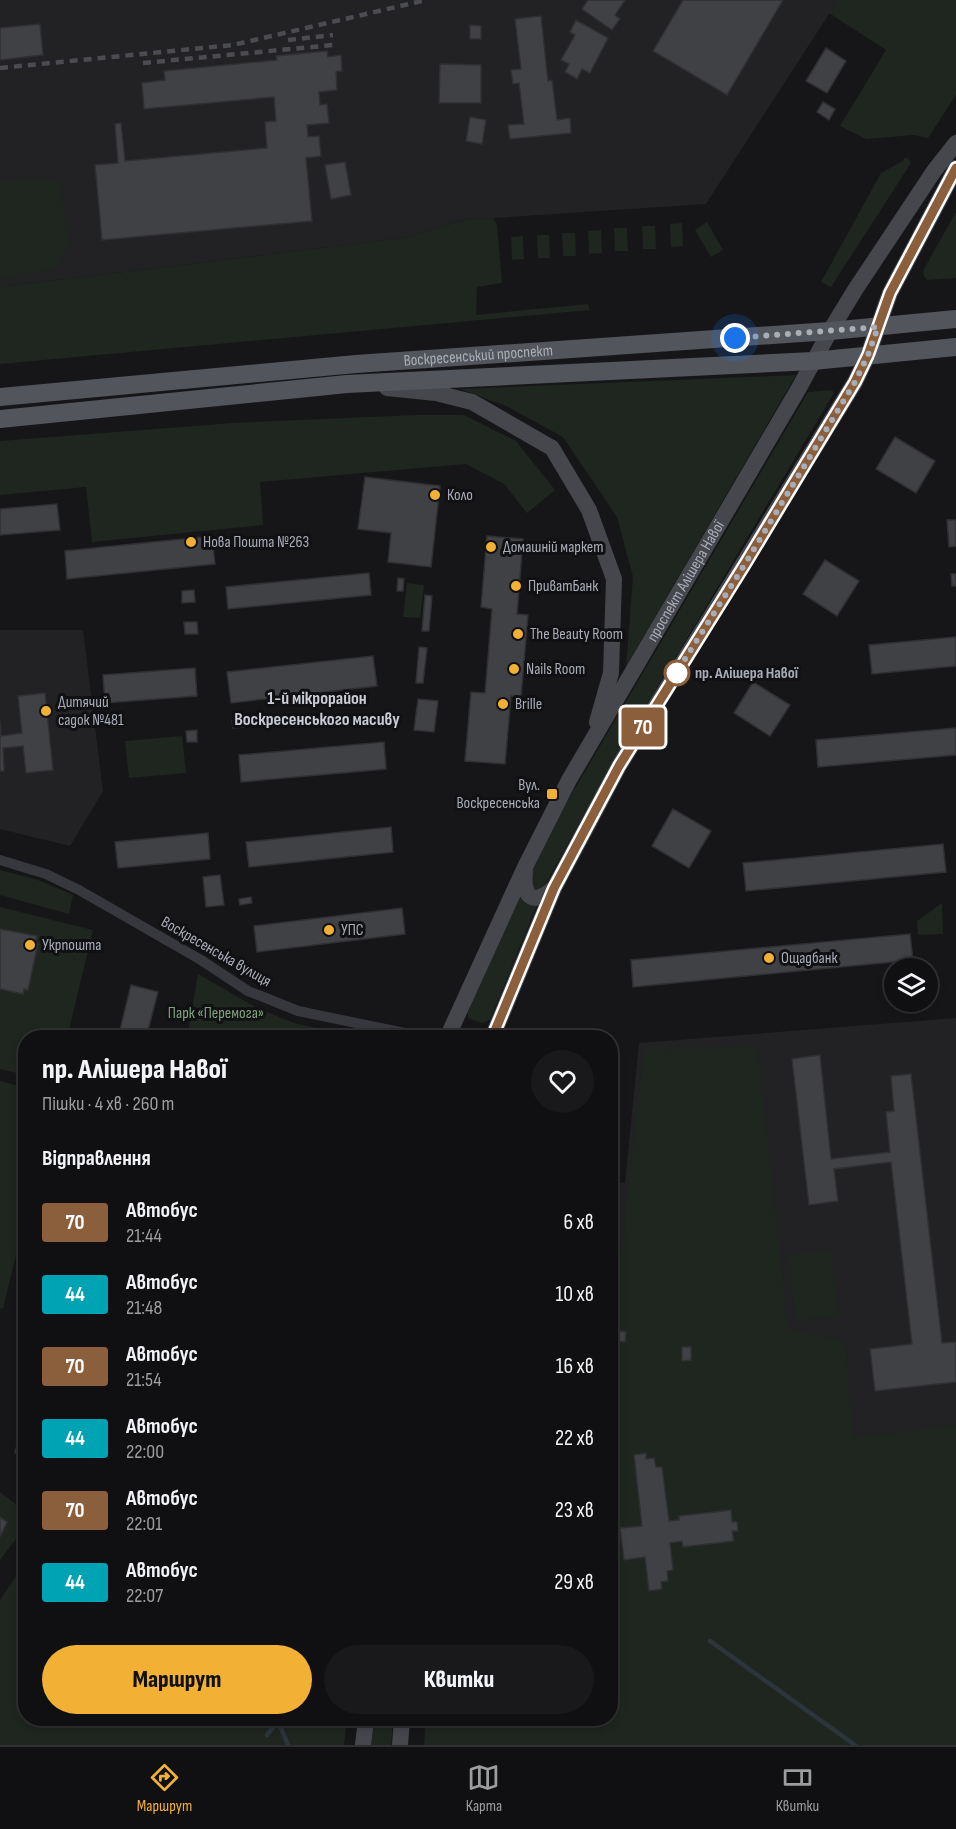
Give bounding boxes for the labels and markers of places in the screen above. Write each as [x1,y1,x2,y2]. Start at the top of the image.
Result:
place label: Коло [447,486,473,505]
marker: Коло [428,488,442,502]
place label: Нова Пошта №263 [203,533,309,552]
marker: Нова Пошта №263 [184,535,198,549]
place label: Домашній маркет [503,538,604,557]
marker: Домашній маркет [484,540,498,554]
place label: ПриватБанк [528,577,599,596]
marker: ПриватБанк [509,579,523,593]
place label: The Beauty Room [530,625,623,644]
marker: The Beauty Room [511,627,525,641]
place label: Nails Room [526,660,585,679]
marker: пр. Алішера Навої [664,660,690,686]
marker: Nails Room [507,662,521,676]
place label: пр. Алішера Навої [695,664,799,683]
place label: Дитячий садок №481 [58,693,124,730]
place label: Brille [515,695,542,714]
marker: Brille [496,697,510,711]
marker: Дитячий садок №481 [39,704,53,718]
place label: Вул. Воскресенська [456,776,540,813]
marker: Вул. Воскресенська [545,787,559,801]
place label: УПС [341,921,364,940]
marker: УПС [322,923,336,937]
place label: Укрпошта [42,936,102,955]
marker: Укрпошта [23,938,37,952]
place label: Ощадбанк [781,949,838,968]
marker: Ощадбанк [762,951,776,965]

